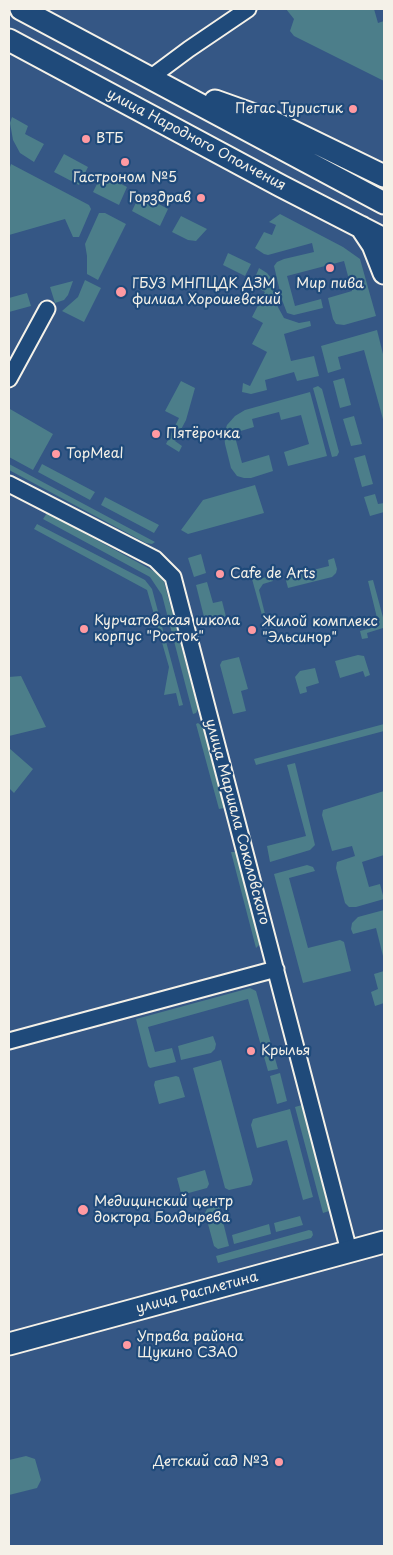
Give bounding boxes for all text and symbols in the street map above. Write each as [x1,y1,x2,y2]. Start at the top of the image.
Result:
street label: улица Народного Ополчения [104,86,288,194]
place label: Пегас Туристик [235,101,343,117]
marker: Пегас Туристик [347,103,359,115]
place label: ВТБ [96,131,123,147]
marker: ВТБ [80,133,92,145]
marker: Гастроном №5 [119,156,131,168]
place label: Гастроном №5 [73,170,177,186]
place label: Горздрав [129,190,191,206]
marker: Горздрав [195,192,207,204]
marker: Мир пива [324,262,336,274]
place label: ГБУЗ МНПЦДК ДЗМ филиал Хорошевский [132,276,281,308]
place label: Мир пива [296,276,364,292]
marker: ГБУЗ МНПЦДК ДЗМ филиал Хорошевский [114,285,128,299]
place label: Пятёрочка [166,426,240,442]
marker: Пятёрочка [150,428,162,440]
place label: TopMeal [66,446,123,462]
marker: TopMeal [50,448,62,460]
place label: Cafe de Arts [230,566,315,582]
marker: Cafe de Arts [214,568,226,580]
place label: Курчатовская школа корпус "Росток" [94,613,240,646]
place label: Жилой комплекс "Эльсинор" [262,614,378,646]
marker: Курчатовская школа корпус "Росток" [78,623,90,635]
marker: Жилой комплекс "Эльсинор" [246,624,258,636]
street label: улица Маршала Соколовского [201,717,273,927]
place label: Крылья [261,1043,310,1059]
marker: Крылья [245,1045,257,1057]
place label: Медицинский центр доктора Болдырева [94,1194,233,1226]
marker: Медицинский центр доктора Болдырева [76,1203,90,1217]
street label: улица Расплетина [134,1269,260,1317]
place label: Управа района Щукино СЗАО [137,1329,243,1361]
marker: Управа района Щукино СЗАО [121,1339,133,1351]
place label: Детский сад №3 [153,1454,269,1470]
marker: Детский сад №3 [273,1456,285,1468]

